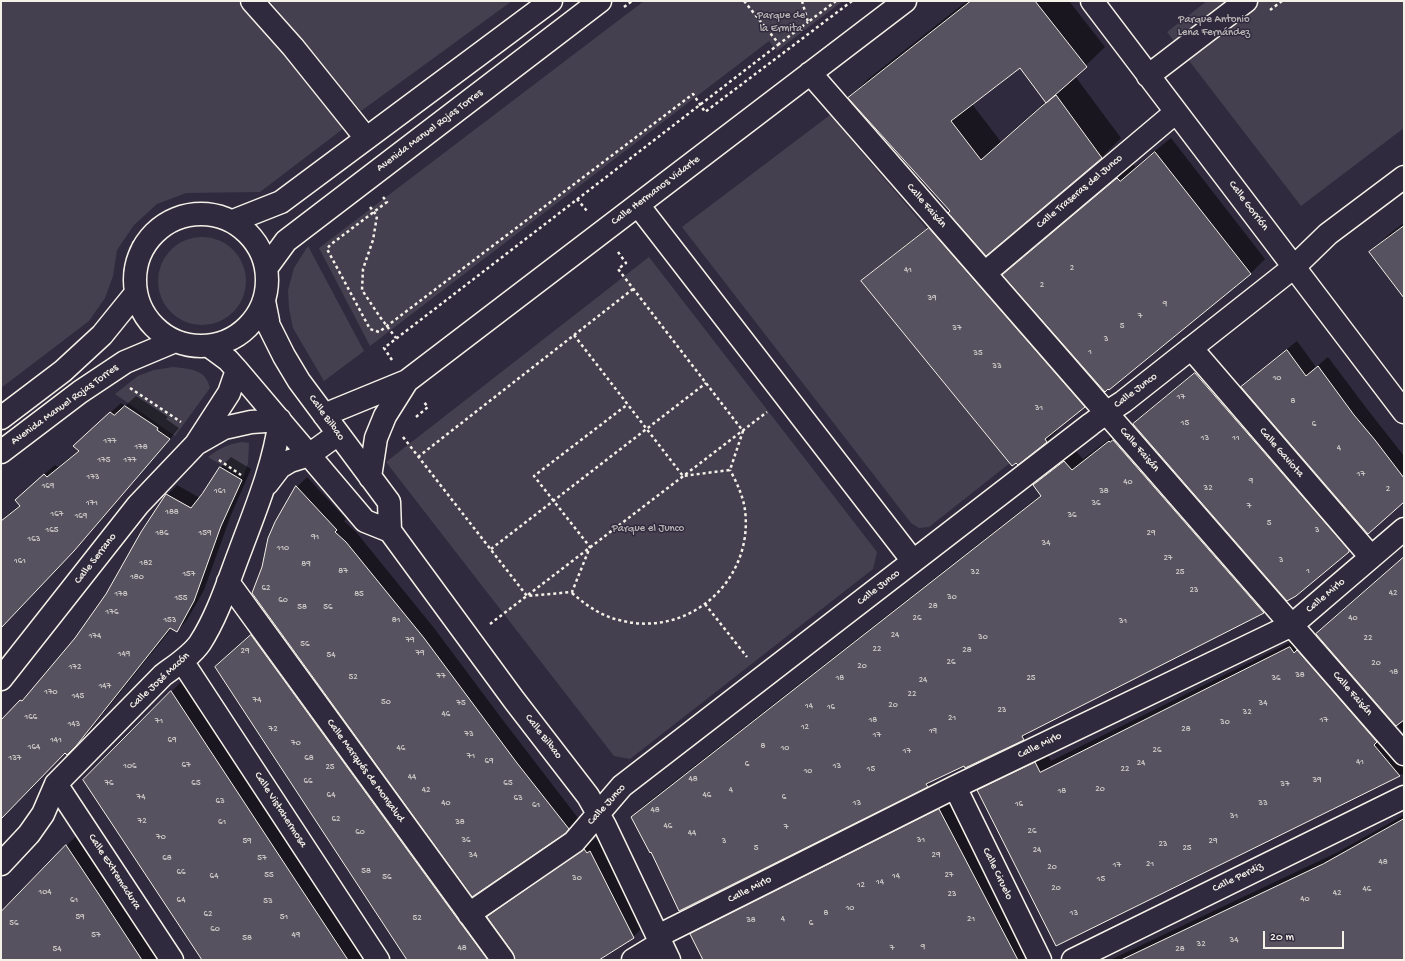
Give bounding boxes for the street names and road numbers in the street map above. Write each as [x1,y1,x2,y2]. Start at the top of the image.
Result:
street label: Avenida Manuel Rojas Torres [374,87,486,175]
street label: Calle Traseras del Junco [1034,152,1126,232]
street label: Calle Hermanos Vidarte [609,153,703,229]
street label: Calle Gorrión [1225,178,1271,234]
street label: Calle Faisán [903,181,949,231]
street label: Avenida Manuel Rojas Torres [9,362,121,448]
street label: Calle Junco [1112,370,1160,412]
street label: Calle Bilbao [305,393,347,443]
street label: Calle Faisán [1116,425,1162,475]
street label: Calle Gaviota [1256,425,1306,481]
street label: Calle Serrano [72,531,120,587]
street label: Calle Junco [855,567,903,609]
street label: Calle Mirlo [1304,576,1348,616]
street label: Calle José Macón [127,650,193,712]
street label: Calle Faisán [1329,669,1375,719]
street label: Calle Bilbao [521,712,565,762]
street label: Calle Marqués de Monsalud [323,717,407,825]
street label: Calle Mirlo [1016,730,1064,762]
street label: Calle Vistahermosa [251,770,309,850]
street label: Calle Junco [585,782,629,828]
street label: Calle Extremadura [85,832,143,912]
street label: Calle Ciruelo [979,846,1015,902]
street label: Calle Perdiz [1211,860,1265,896]
street label: Calle Mirlo [726,873,774,907]

